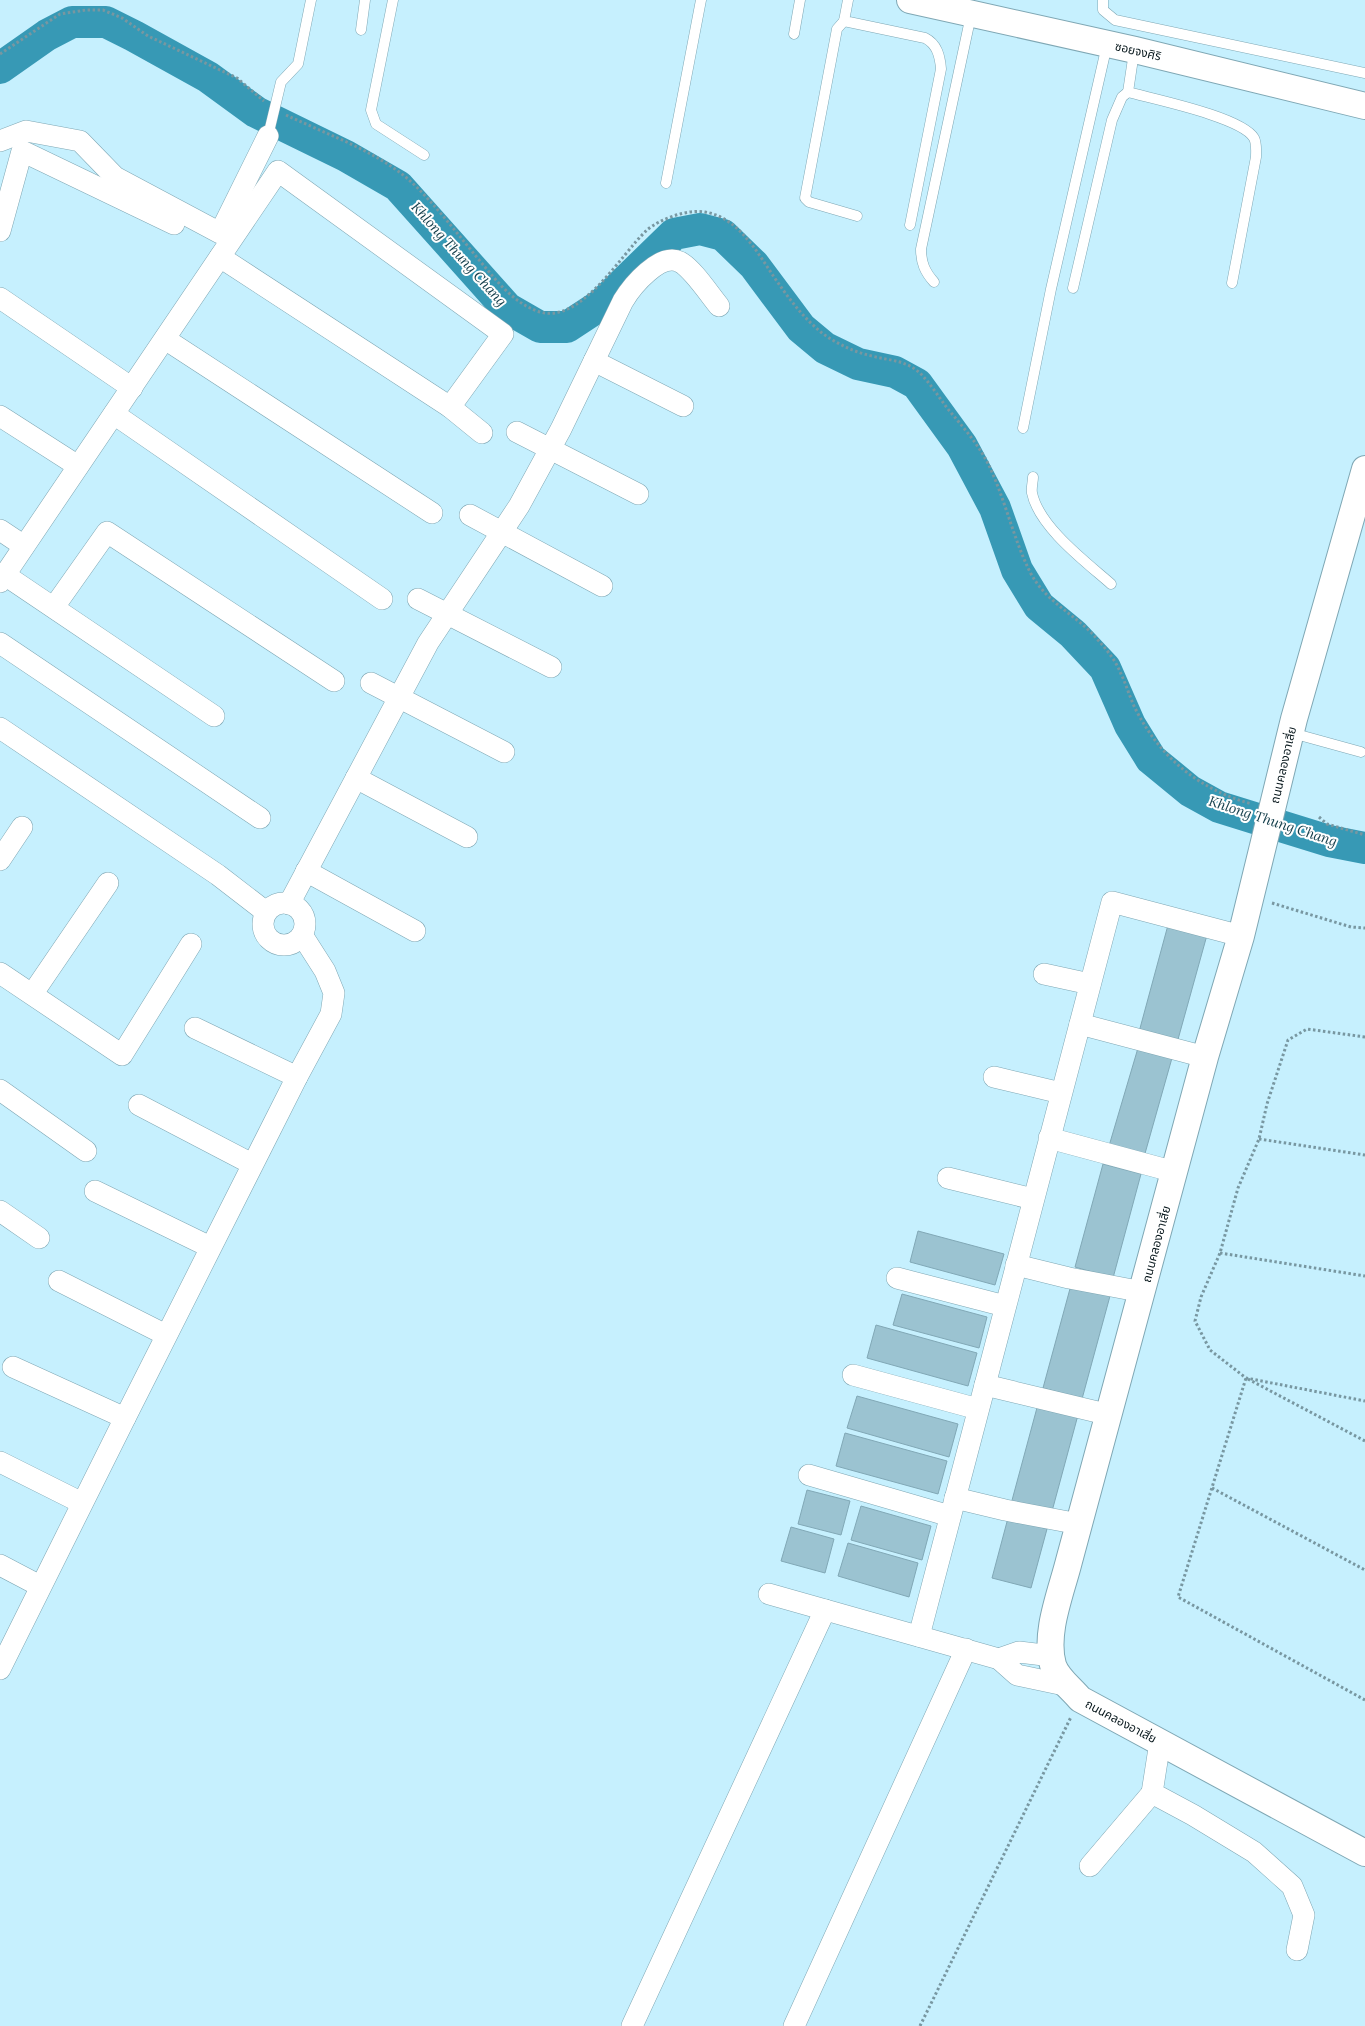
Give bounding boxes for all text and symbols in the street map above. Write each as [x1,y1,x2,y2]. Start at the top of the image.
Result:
street label: ซอยจงศิริ [1113,38,1163,64]
water label: Khlong Thung Chang [407,198,511,310]
street label: ถนนคลองอาเสี่ย [1266,725,1299,805]
water label: Khlong Thung Chang [1206,792,1340,850]
street label: ถนนคลองอาเสี่ย [1138,1204,1173,1284]
street label: ถนนคลองอาเสี่ย [1083,1695,1160,1746]

